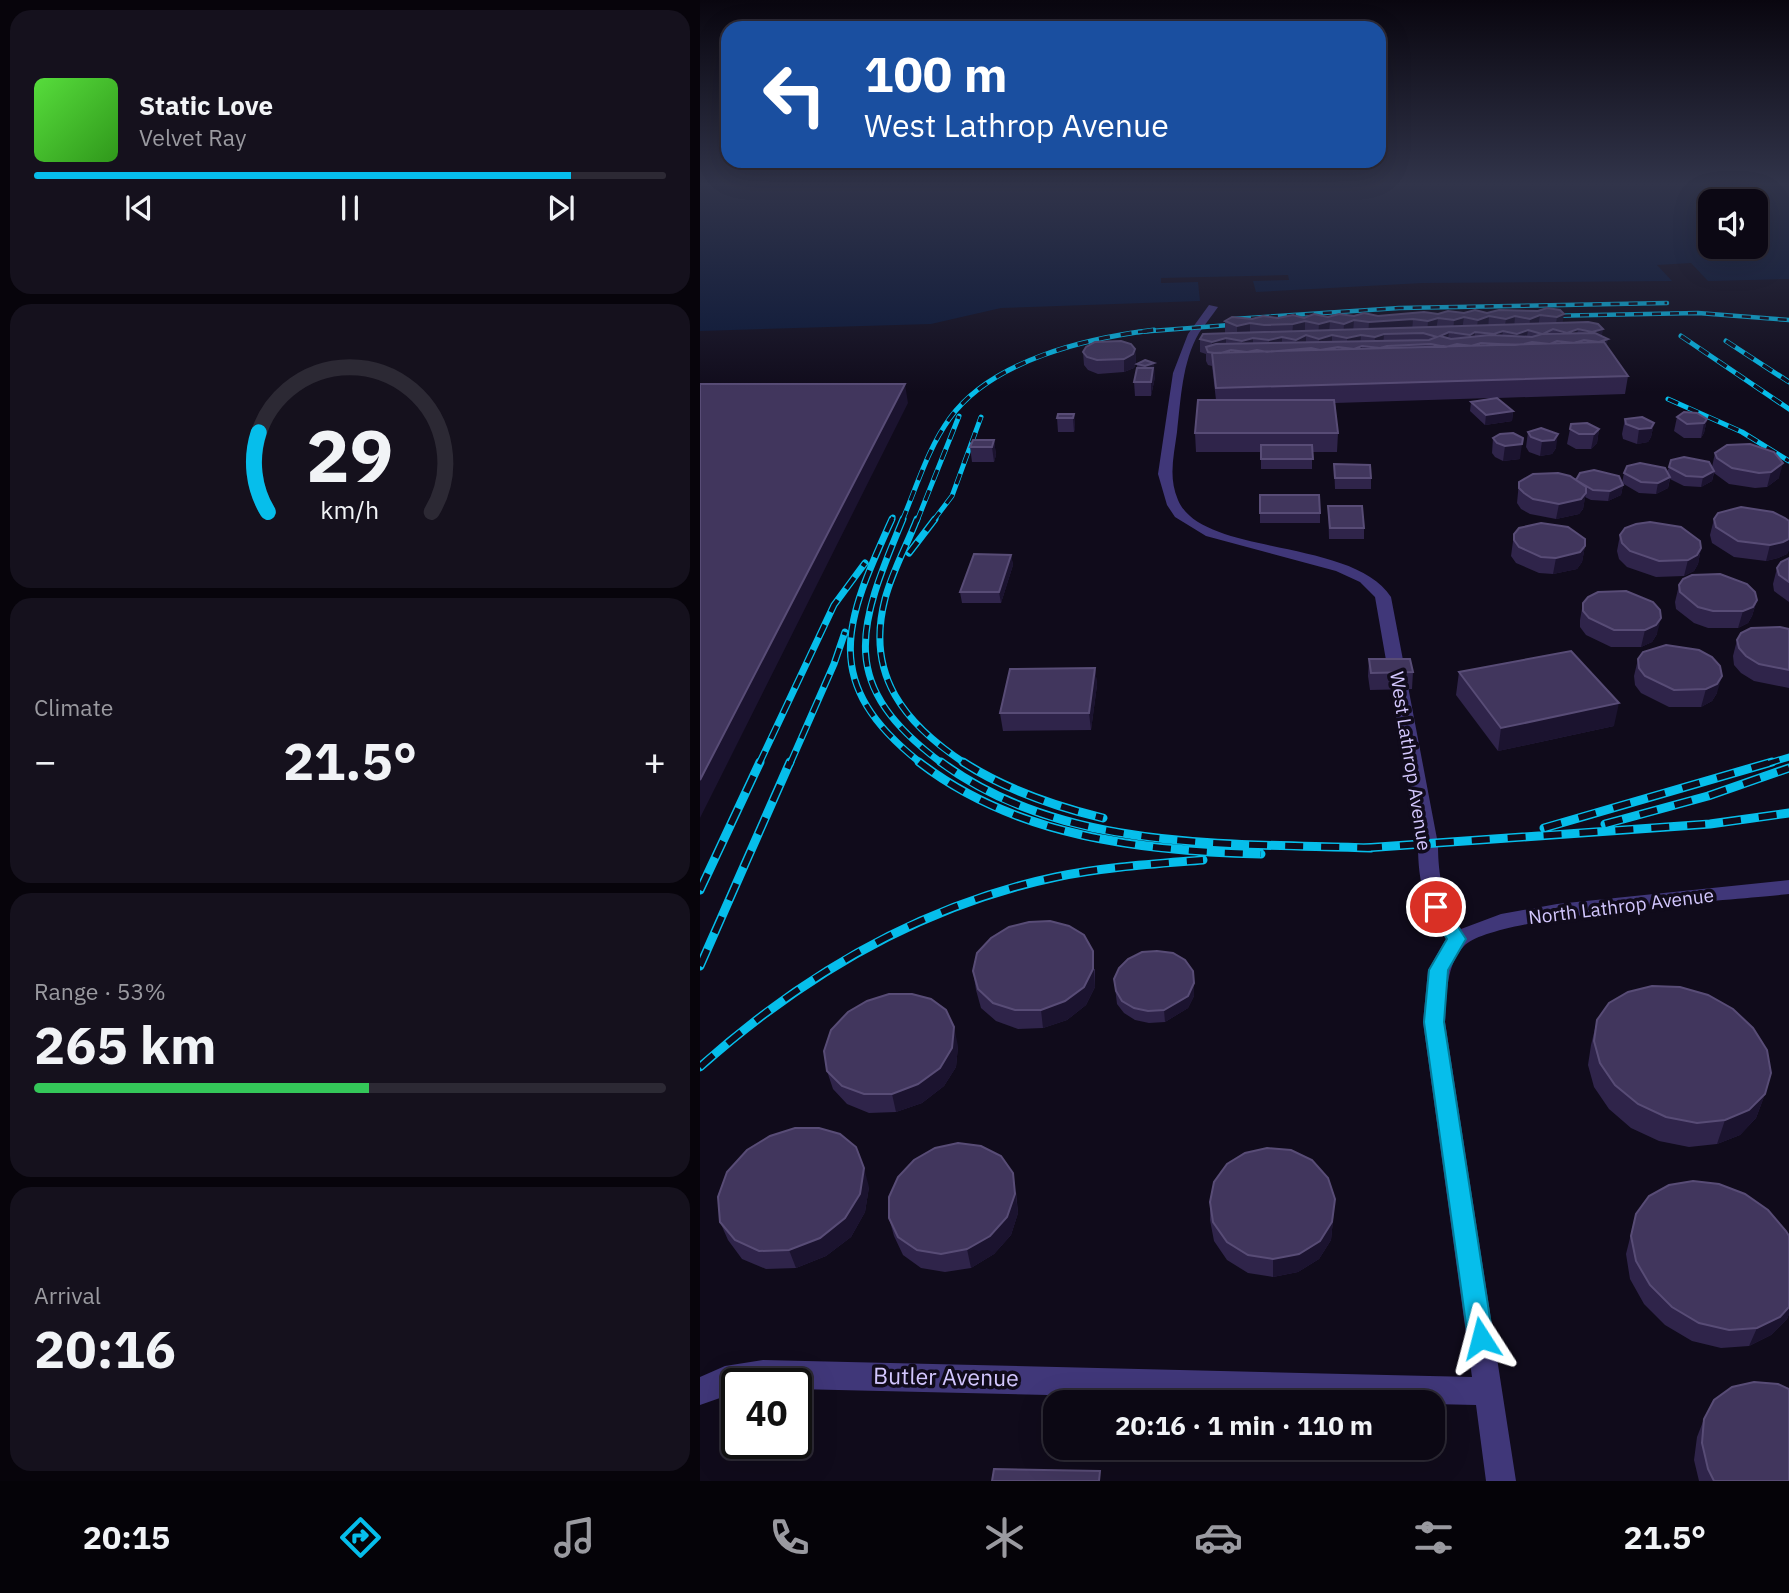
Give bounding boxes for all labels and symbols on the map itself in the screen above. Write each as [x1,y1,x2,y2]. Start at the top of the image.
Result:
street label: West Lathrop Avenue [1385,670,1437,852]
pin [1406,877,1466,937]
street label: North Lathrop Avenue [1527,883,1715,929]
position arrow [1444,1301,1518,1375]
street label: Butler Avenue [873,1360,1019,1392]
speed limit sign: 40 [721,1368,812,1459]

